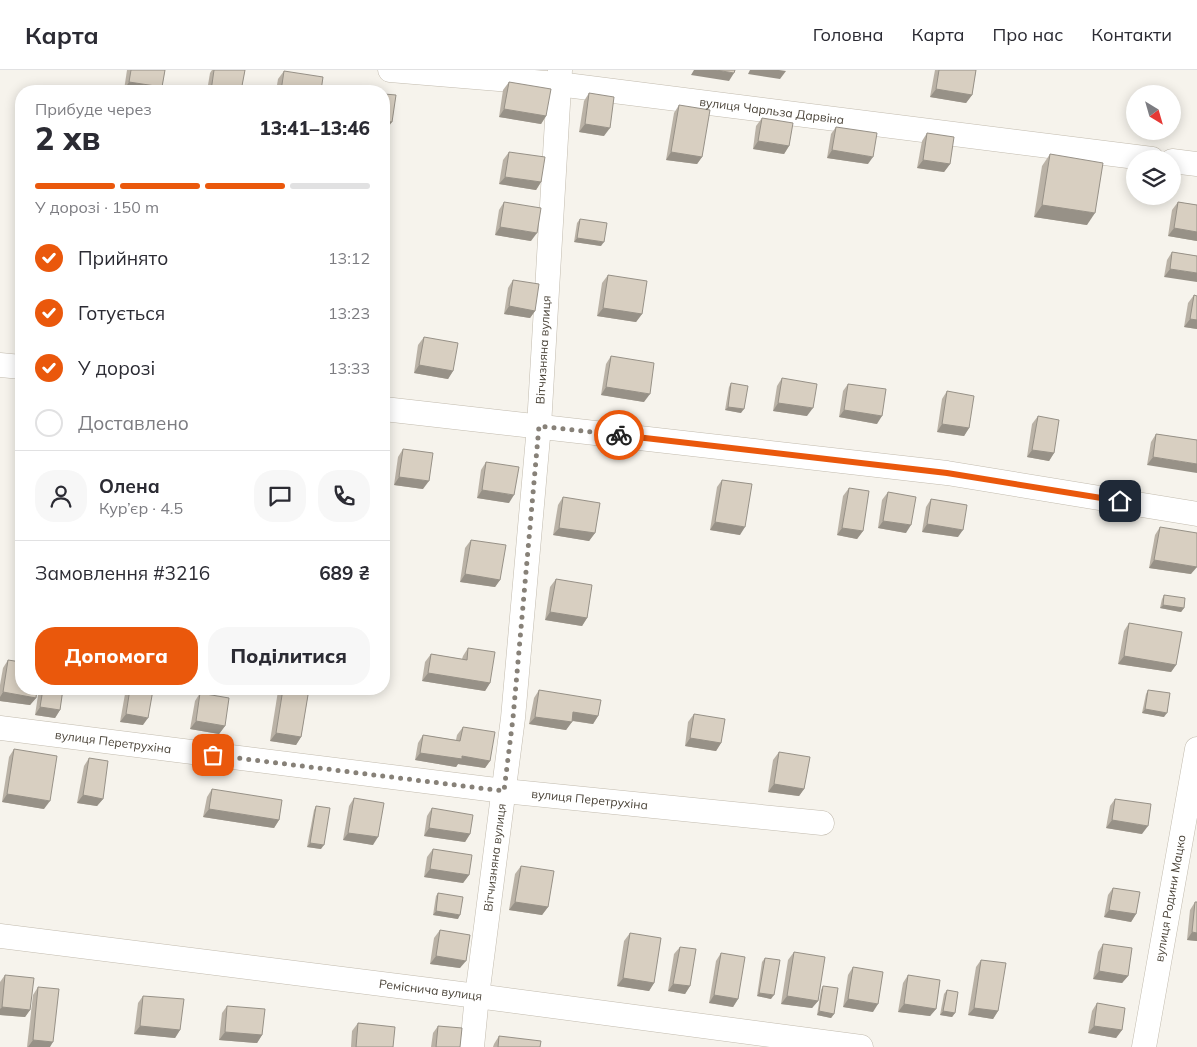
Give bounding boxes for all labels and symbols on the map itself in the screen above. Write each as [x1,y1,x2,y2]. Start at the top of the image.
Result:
north arrow [1126,85,1181,140]
street label: вулиця Чарльза Дарвіна [699,94,845,127]
street label: Вітчизняна вулиця [532,295,554,405]
courier [594,410,644,460]
pin [1099,480,1141,522]
street label: вулиця Перетрухіна [54,727,172,756]
pin [192,734,234,776]
street label: вулиця Перетрухіна [531,786,649,812]
street label: Вітчизняна вулиця [480,802,509,912]
street label: вулиця Родини Мацко [1151,833,1189,963]
street label: Реміснича вулиця [378,976,483,1004]

